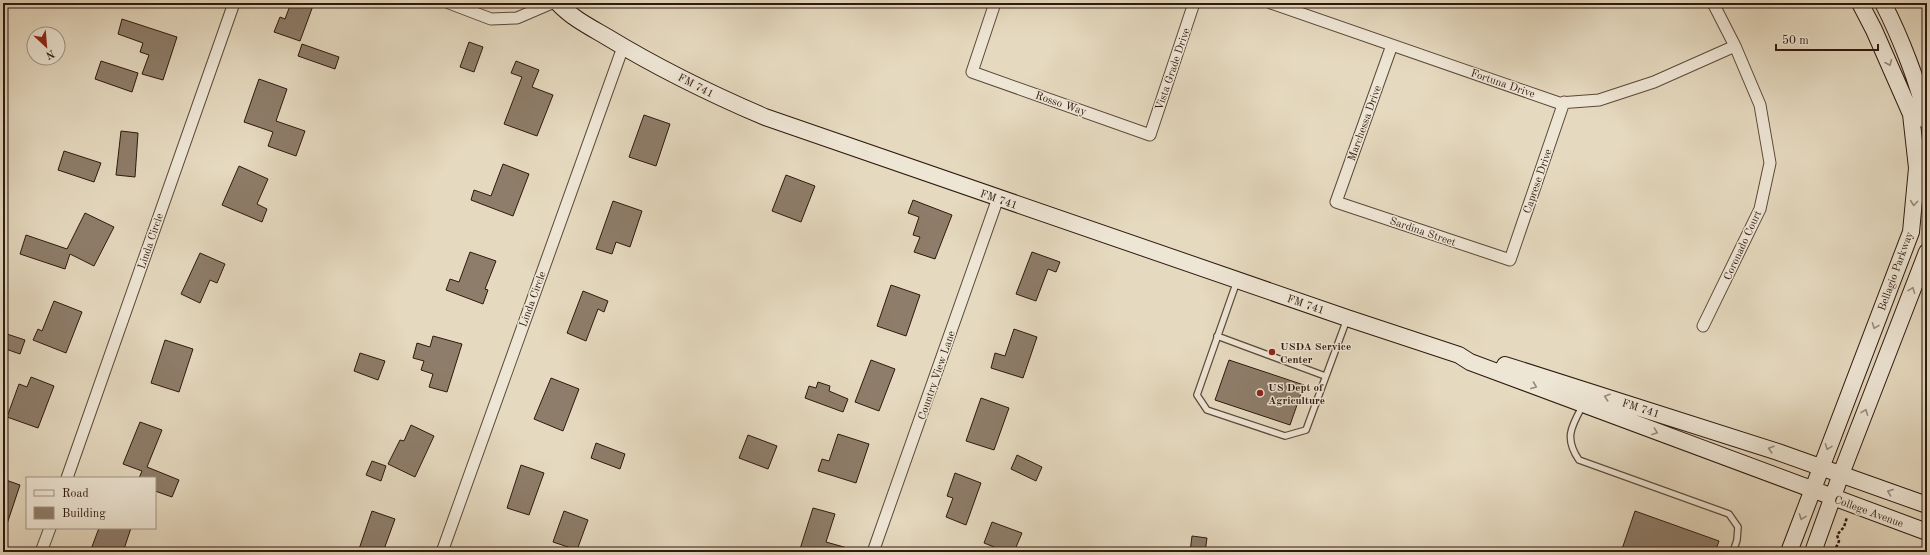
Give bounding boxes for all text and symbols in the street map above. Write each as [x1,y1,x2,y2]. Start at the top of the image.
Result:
north arrow [26,26,66,66]
scale bar [1776,26,1878,52]
street label: Vista Grade Drive [1154,27,1193,112]
text: 50 m [1782,34,1809,47]
text: N [43,47,56,61]
one-way arrow [1884,59,1892,67]
street label: Fortuna Drive [1469,68,1536,101]
street label: FM 741 [676,72,715,100]
street label: Marchessa Drive [1347,84,1384,163]
street label: Rosso Way [1033,91,1088,118]
street label: Caprese Drive [1522,148,1555,215]
street label: FM 741 [978,189,1019,212]
one-way arrow [1909,200,1918,206]
street label: Coronado Court [1722,209,1764,282]
street label: Linda Circle [137,212,166,271]
street label: Sardina Street [1388,216,1457,249]
street label: Bellagio Parkway [1877,230,1916,313]
street label: Linda Circle [518,270,549,329]
one-way arrow [1907,287,1915,295]
street label: FM 741 [1285,294,1326,317]
one-way arrow [1872,322,1880,329]
street label: Country View Lane [917,330,958,421]
place label: USDA Service Center [1280,342,1351,366]
marker: USDA Service Center [1267,347,1277,357]
one-way arrow [1530,382,1537,390]
place label: US Dept of Agriculture [1268,383,1325,407]
marker: US Dept of Agriculture [1255,388,1265,398]
one-way arrow [1603,393,1610,402]
street label: FM 741 [1620,398,1661,421]
one-way arrow [1861,408,1869,415]
one-way arrow [1652,427,1659,435]
one-way arrow [1825,443,1833,450]
one-way arrow [1767,445,1774,454]
legend [26,477,156,529]
text: Road [62,488,89,500]
one-way arrow [1887,488,1894,496]
street label: College Avenue [1832,495,1905,530]
text: Building [62,508,106,520]
one-way arrow [1798,513,1806,520]

